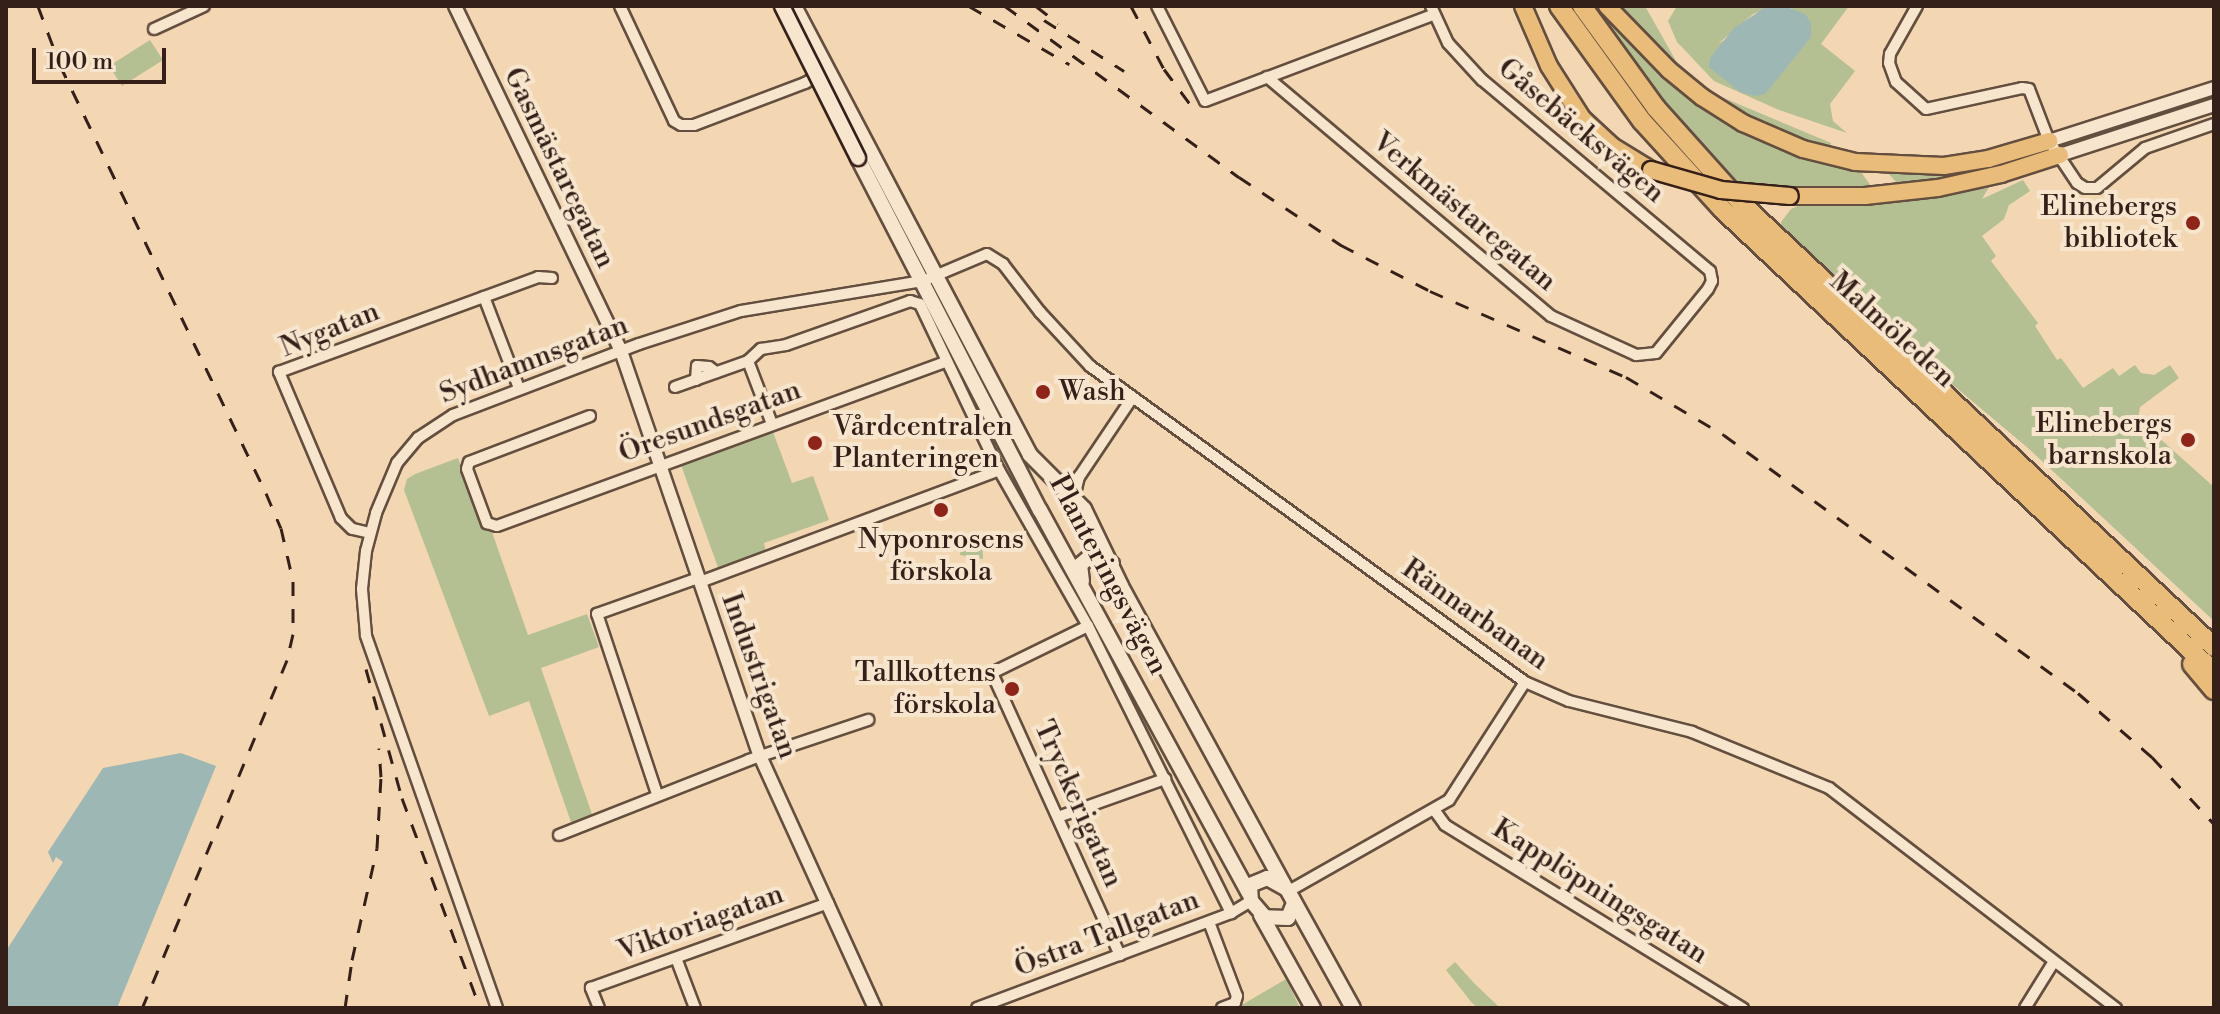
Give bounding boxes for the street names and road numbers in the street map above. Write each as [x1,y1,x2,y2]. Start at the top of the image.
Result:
street label: Gåsebäcksvägen [1491,52,1671,210]
street label: Gasmästaregatan [496,62,622,274]
street label: Verkmästaregatan [1365,125,1563,299]
street label: Malmöleden [1823,265,1961,395]
street label: Nygatan [276,295,384,365]
street label: Sydhamnsgatan [435,309,633,411]
street label: Öresundsgatan [615,374,805,470]
street label: Planteringsvägen [1041,470,1175,680]
street label: Rännarbanan [1395,552,1555,678]
street label: Industrigatan [714,589,804,763]
street label: Tryckerigatan [1026,715,1130,893]
street label: Kapplöpningsgatan [1486,812,1714,972]
street label: Viktoriagatan [614,878,788,968]
street label: Östra Tallgatan [1010,883,1204,985]

